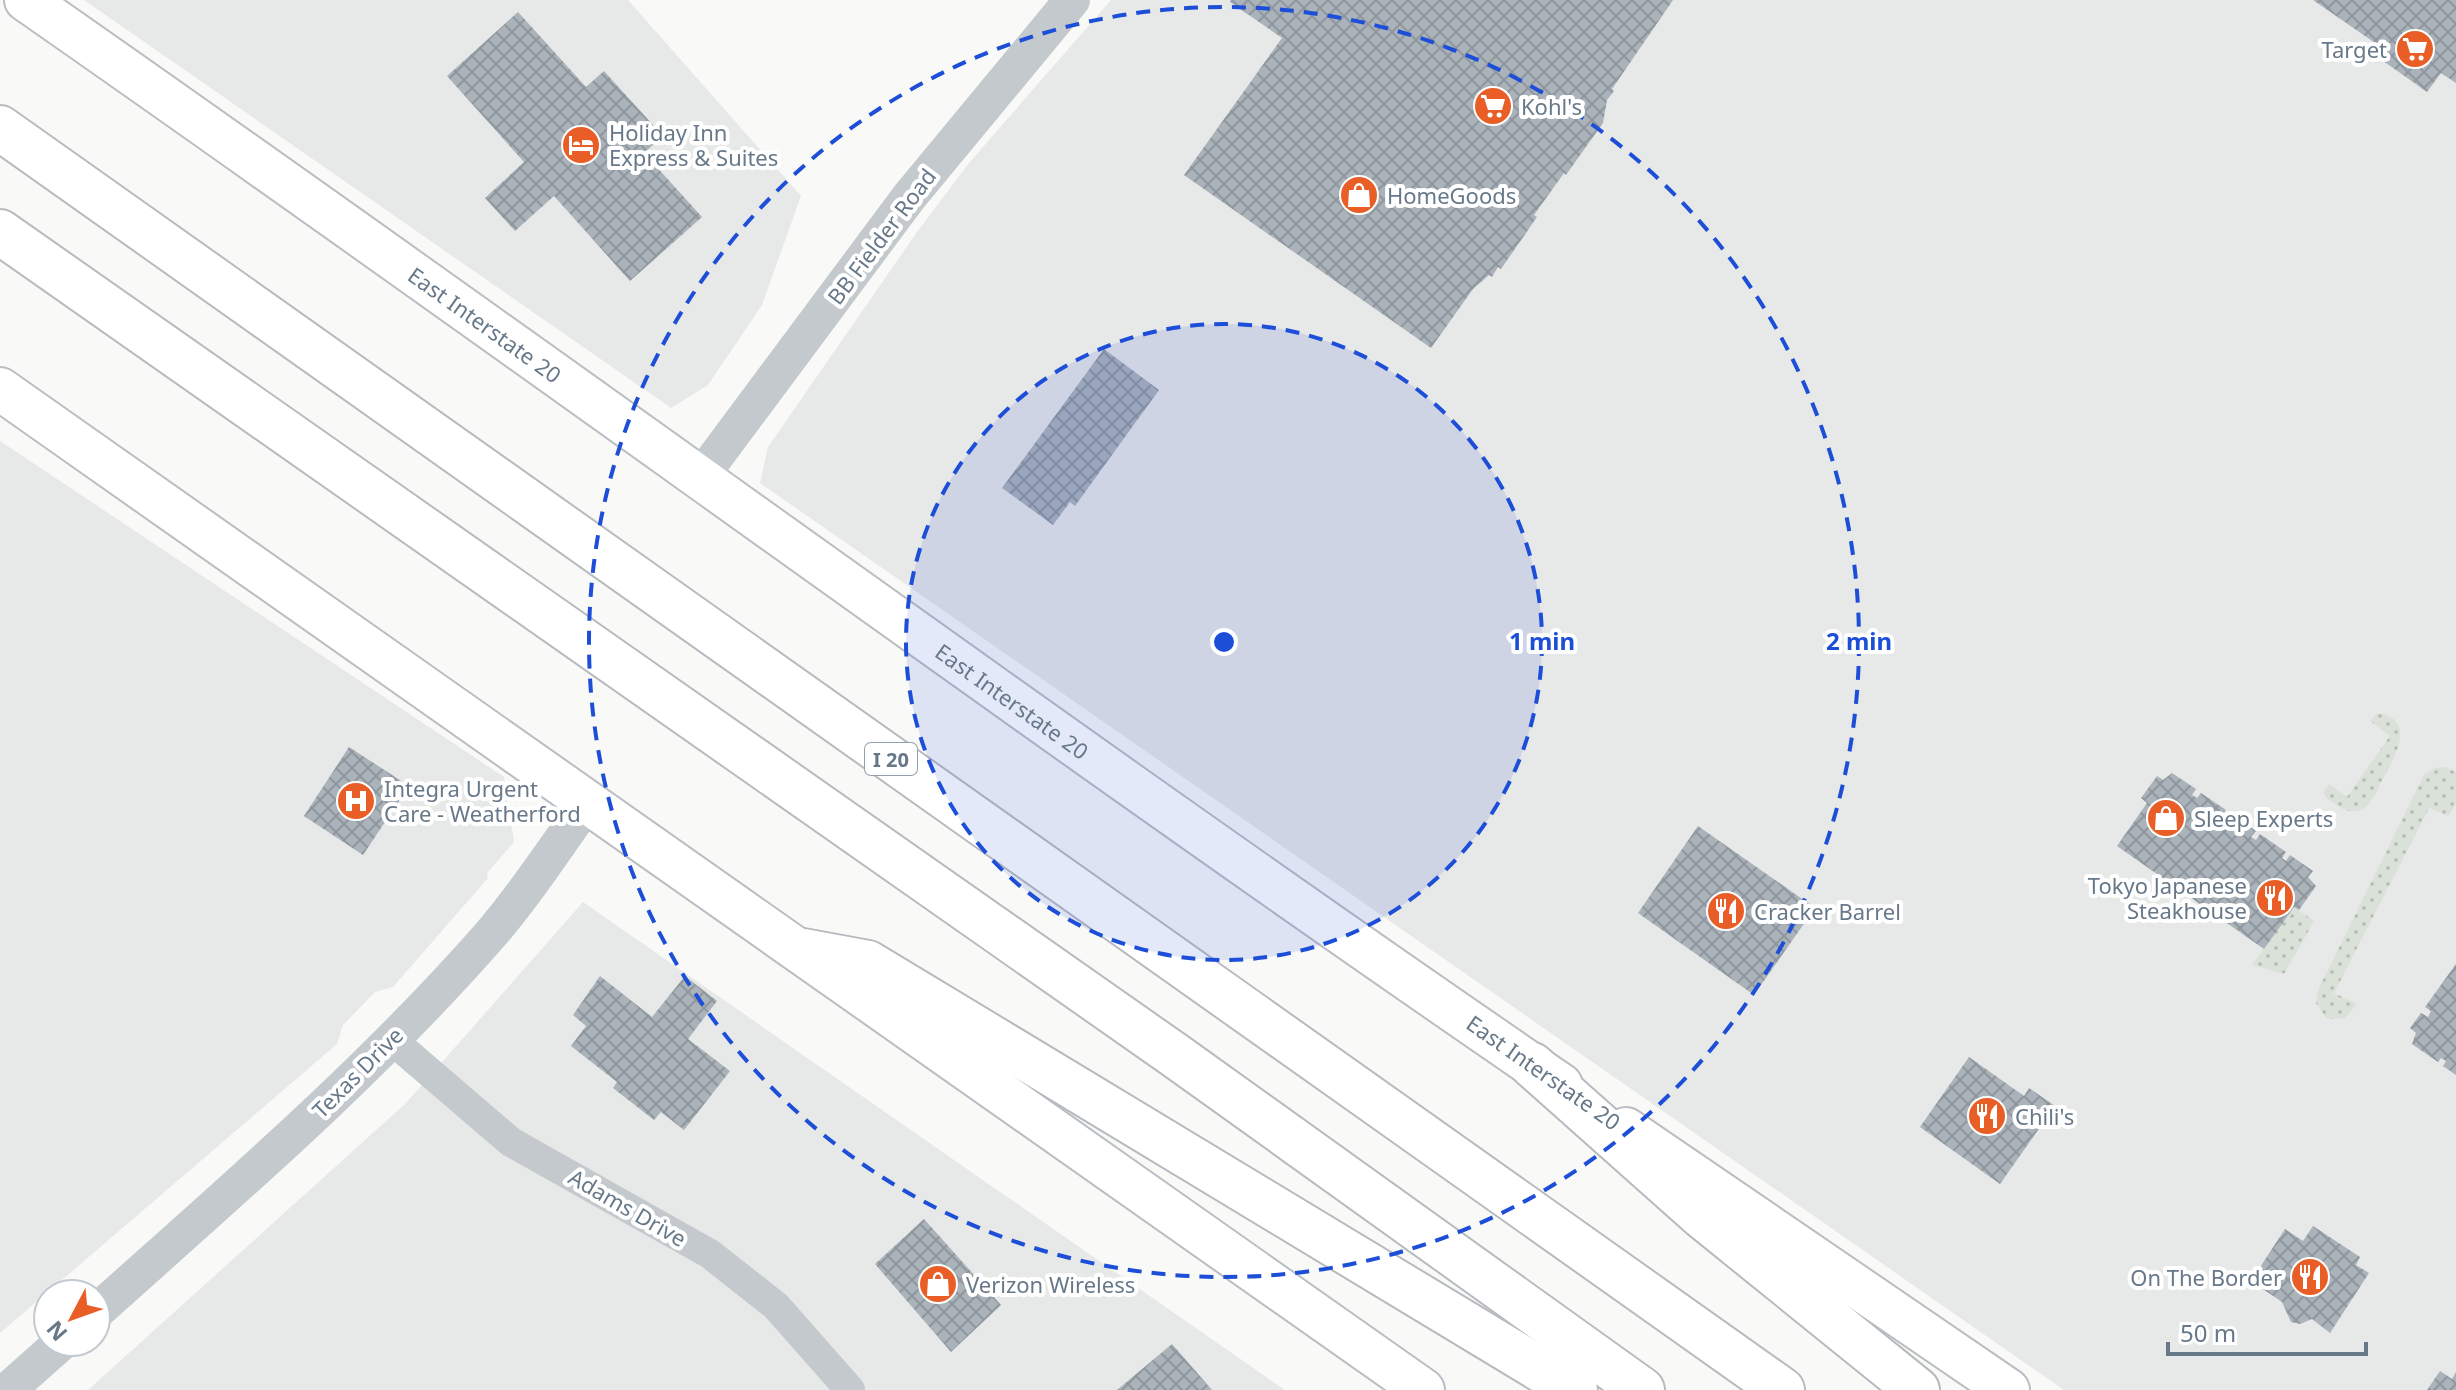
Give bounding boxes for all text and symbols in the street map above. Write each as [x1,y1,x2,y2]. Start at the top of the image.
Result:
supermarket icon: Target [2394,28,2436,70]
place label: Target [2321,34,2387,64]
supermarket icon: Kohl's [1472,85,1514,127]
place label: Kohl's [1521,91,1582,121]
place label: Holiday Inn Express & Suites [609,117,778,172]
hotel icon: Holiday Inn Express & Suites [560,124,602,166]
street label: BB Fielder Road [820,162,942,310]
shop icon: HomeGoods [1338,174,1380,216]
place label: HomeGoods [1387,180,1516,210]
street label: East Interstate 20 [402,259,568,389]
text: 1 min [1509,624,1575,657]
text: 2 min [1826,624,1892,657]
centre of rings [1210,628,1238,656]
street label: East Interstate 20 [930,636,1095,766]
road number: I 20 [865,743,917,775]
place label: Integra Urgent Care - Weatherford [384,773,581,828]
hospital icon: Integra Urgent Care - Weatherford [335,780,377,822]
shop icon: Sleep Experts [2145,797,2187,839]
place label: Sleep Experts [2194,803,2333,833]
place label: Tokyo Japanese Steakhouse [2088,870,2247,925]
restaurant icon: Tokyo Japanese Steakhouse [2254,877,2296,919]
restaurant icon: Cracker Barrel [1705,890,1747,932]
place label: Cracker Barrel [1754,896,1901,926]
street label: East Interstate 20 [1461,1008,1627,1136]
street label: Texas Drive [305,1020,409,1124]
restaurant icon: Chili's [1966,1095,2008,1137]
place label: Chili's [2015,1101,2074,1131]
street label: Adams Drive [564,1161,692,1253]
restaurant icon: On The Border [2289,1256,2331,1298]
place label: On The Border [2130,1262,2282,1292]
shop icon: Verizon Wireless [917,1263,959,1305]
place label: Verizon Wireless [966,1269,1135,1299]
north arrow [32,1278,112,1358]
scale bar [2168,1306,2366,1356]
text: N [39,1315,73,1348]
text: 50 m [2180,1316,2236,1349]

